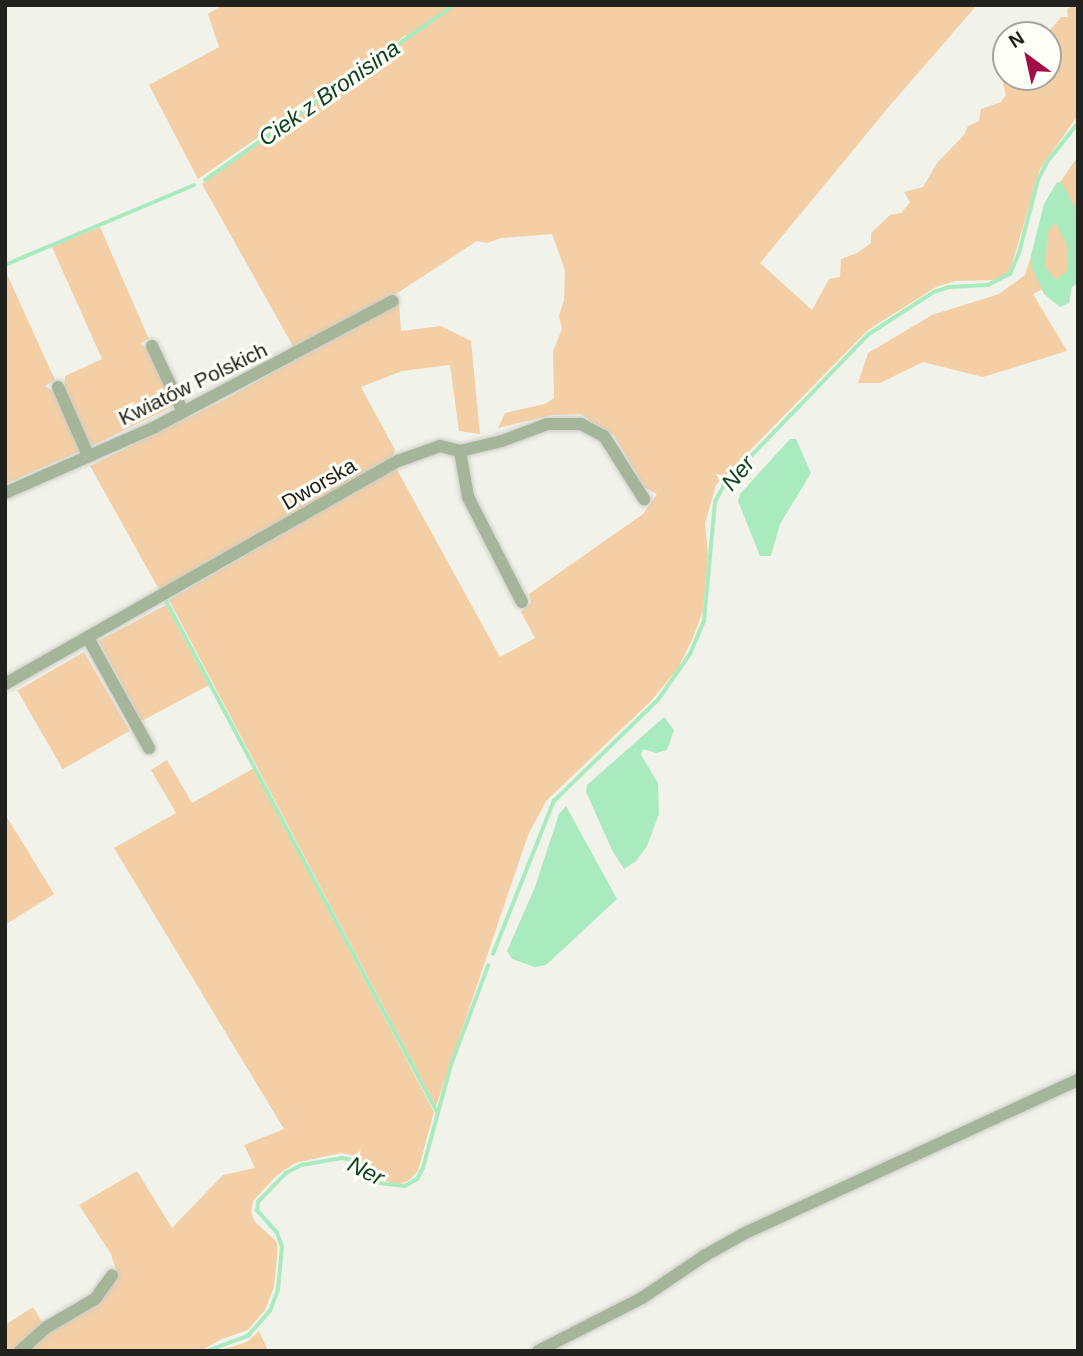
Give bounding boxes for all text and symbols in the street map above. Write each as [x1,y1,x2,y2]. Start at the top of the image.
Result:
north arrow [992,21,1062,91]
text: N [1005,27,1028,52]
water label: Ciek z Bronisina [253,34,405,152]
street label: Kwiatów Polskich [115,337,271,431]
water label: Ner [716,450,760,496]
street label: Dworska [277,453,361,515]
water label: Ner [343,1150,389,1192]

